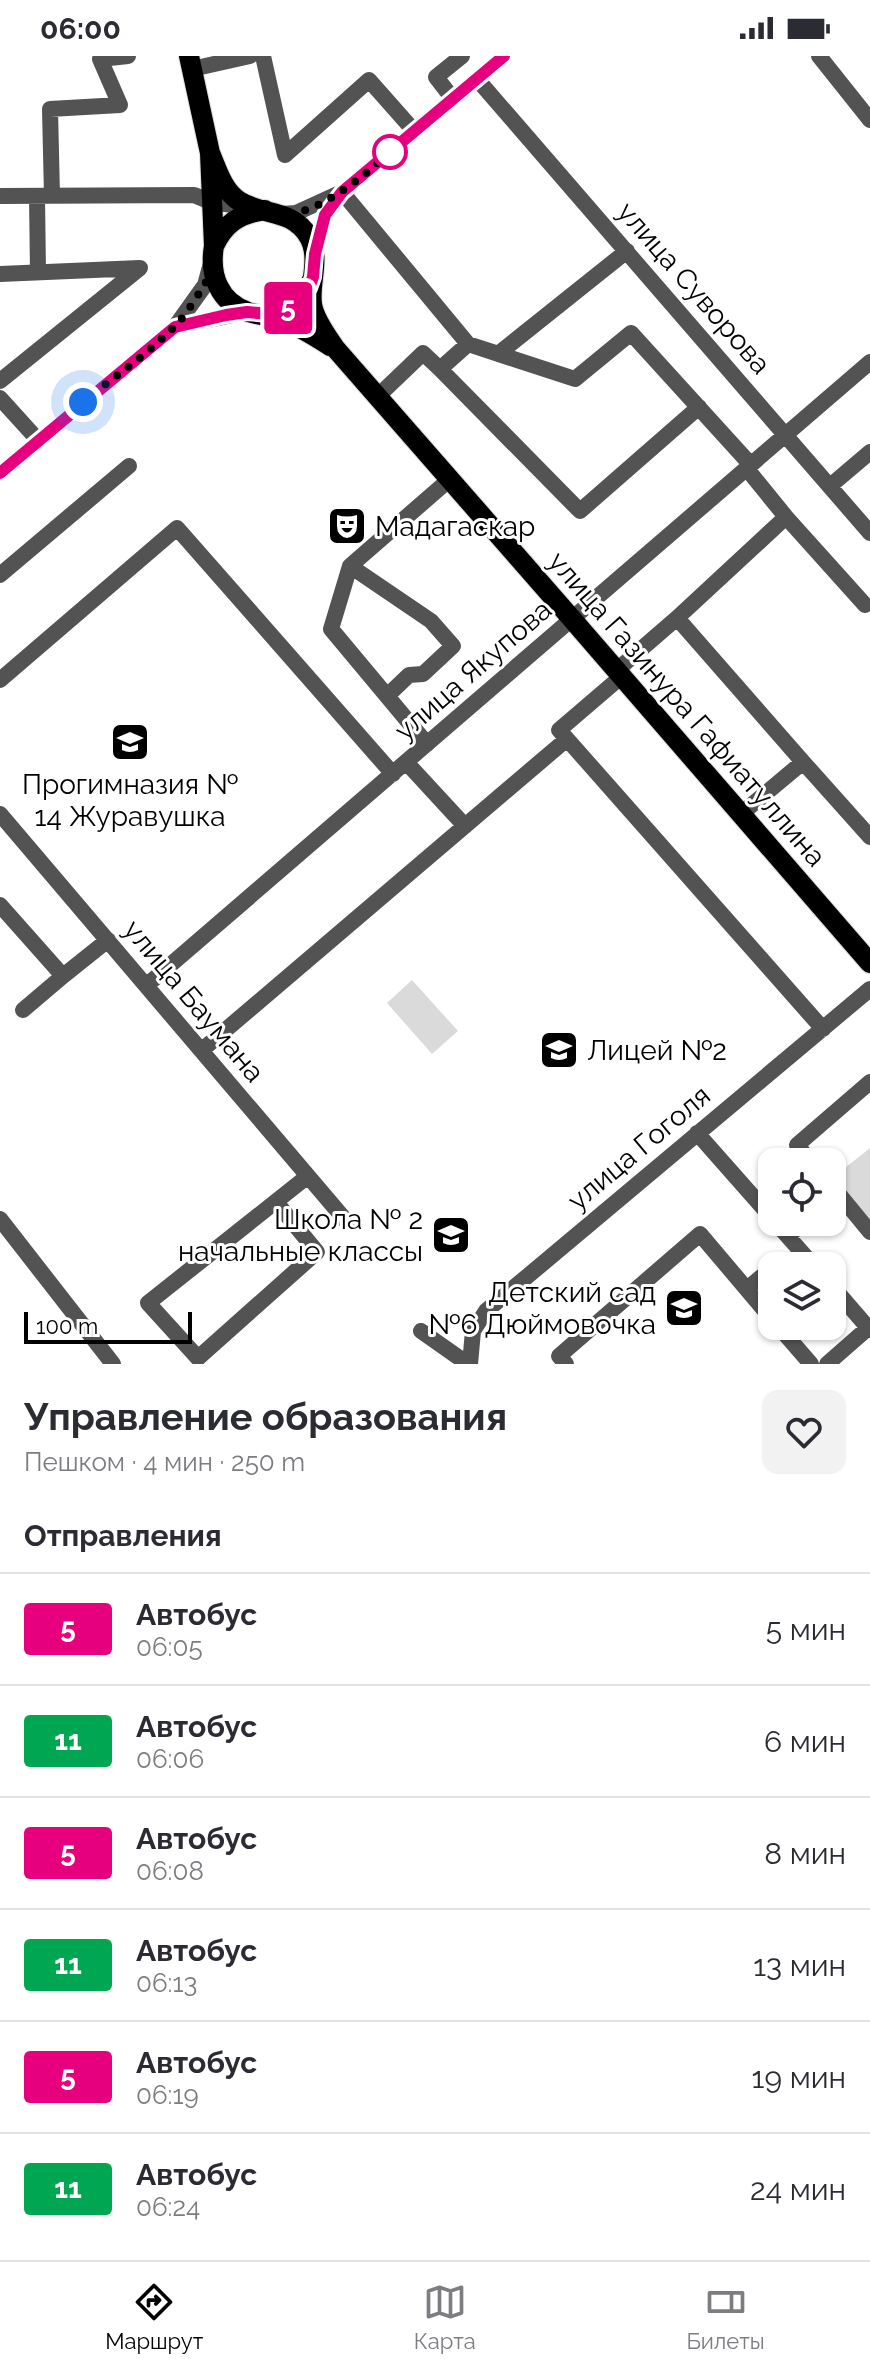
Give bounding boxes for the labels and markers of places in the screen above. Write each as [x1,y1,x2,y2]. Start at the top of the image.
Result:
unlabelled marker [373,135,407,169]
theatre icon: Мадагаскар [326,505,368,547]
place label: Мадагаскар [375,510,535,543]
school or university icon: Прогимназия № 14 Журавушка [109,721,151,763]
place label: Прогимназия № 14 Журавушка [22,768,238,833]
school or university icon: Лицей №2 [538,1029,580,1071]
place label: Лицей №2 [587,1034,727,1067]
place label: Школа № 2 начальные классы [178,1203,423,1268]
school or university icon: Школа № 2 начальные классы [430,1214,472,1256]
place label: Детский сад №6 Дюймовочка [429,1276,656,1341]
school or university icon: Детский сад №6 Дюймовочка [663,1287,705,1329]

